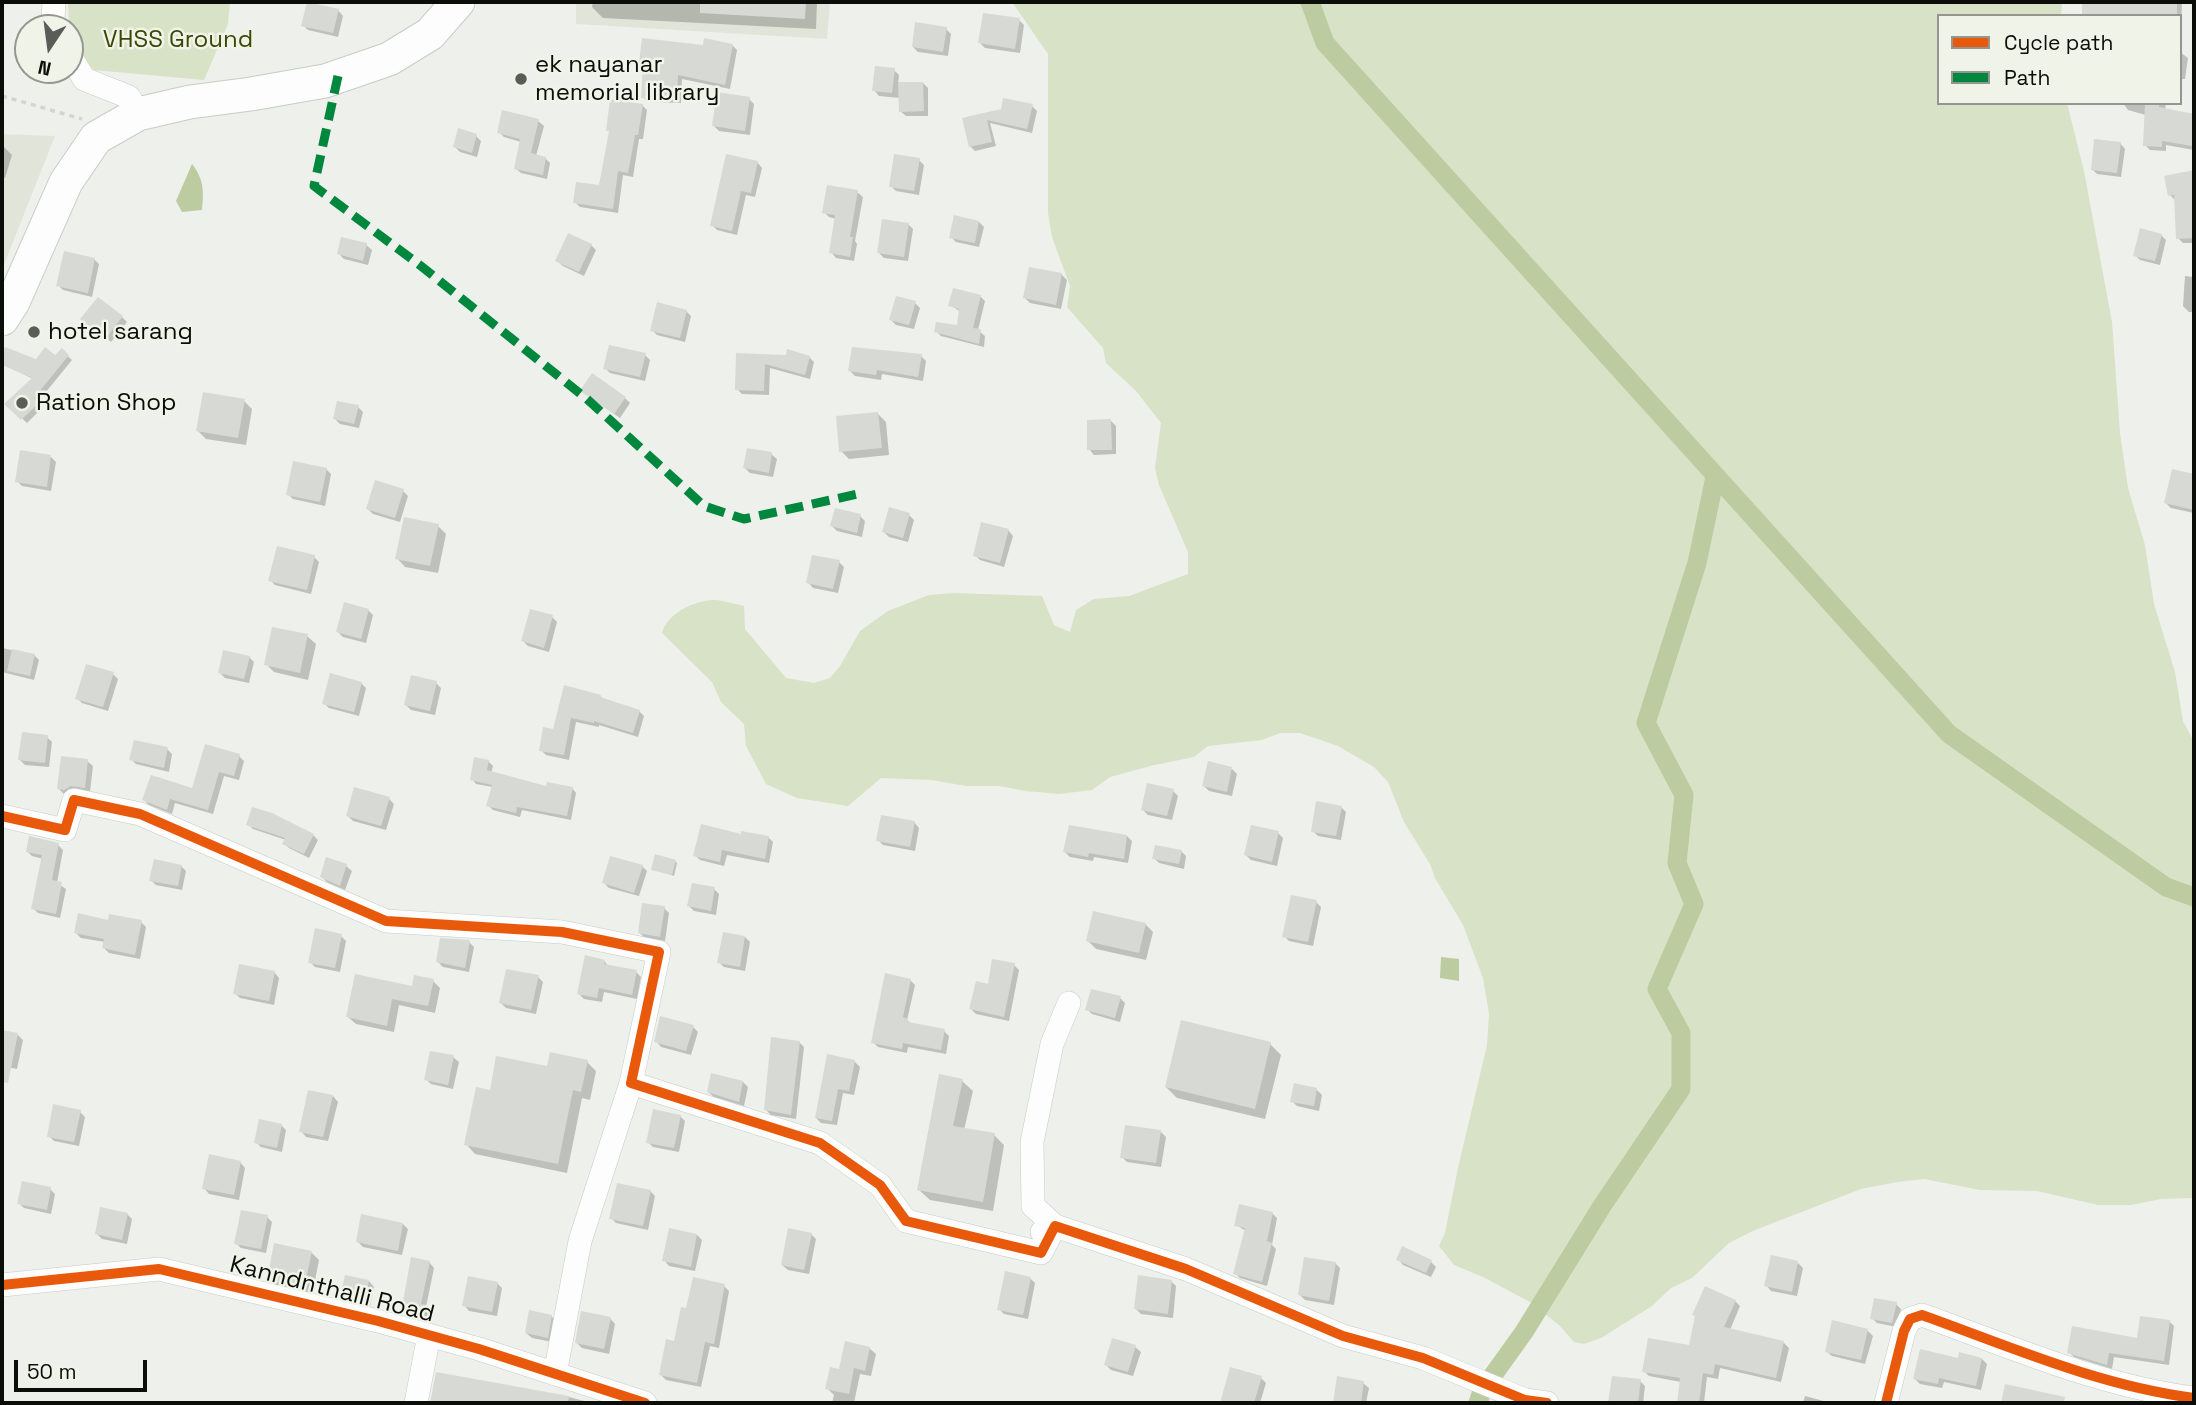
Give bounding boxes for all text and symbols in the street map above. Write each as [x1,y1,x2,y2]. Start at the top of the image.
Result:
north arrow [14,14,84,84]
legend [1937,14,2182,105]
park label: VHSS Ground [103,26,253,54]
text: Cycle path [2004,29,2113,56]
place label: ek nayanar memorial library [535,51,719,107]
text: N [36,54,54,82]
text: Path [2004,64,2050,91]
marker: ek nayanar memorial library [513,71,529,87]
place label: hotel sarang [48,318,193,346]
marker: hotel sarang [26,324,42,340]
place label: Ration Shop [36,389,177,417]
marker: Ration Shop [14,395,30,411]
street label: Kanndnthalli Road [227,1251,437,1329]
scale bar [18,1346,150,1390]
text: 50 m [27,1358,77,1385]

